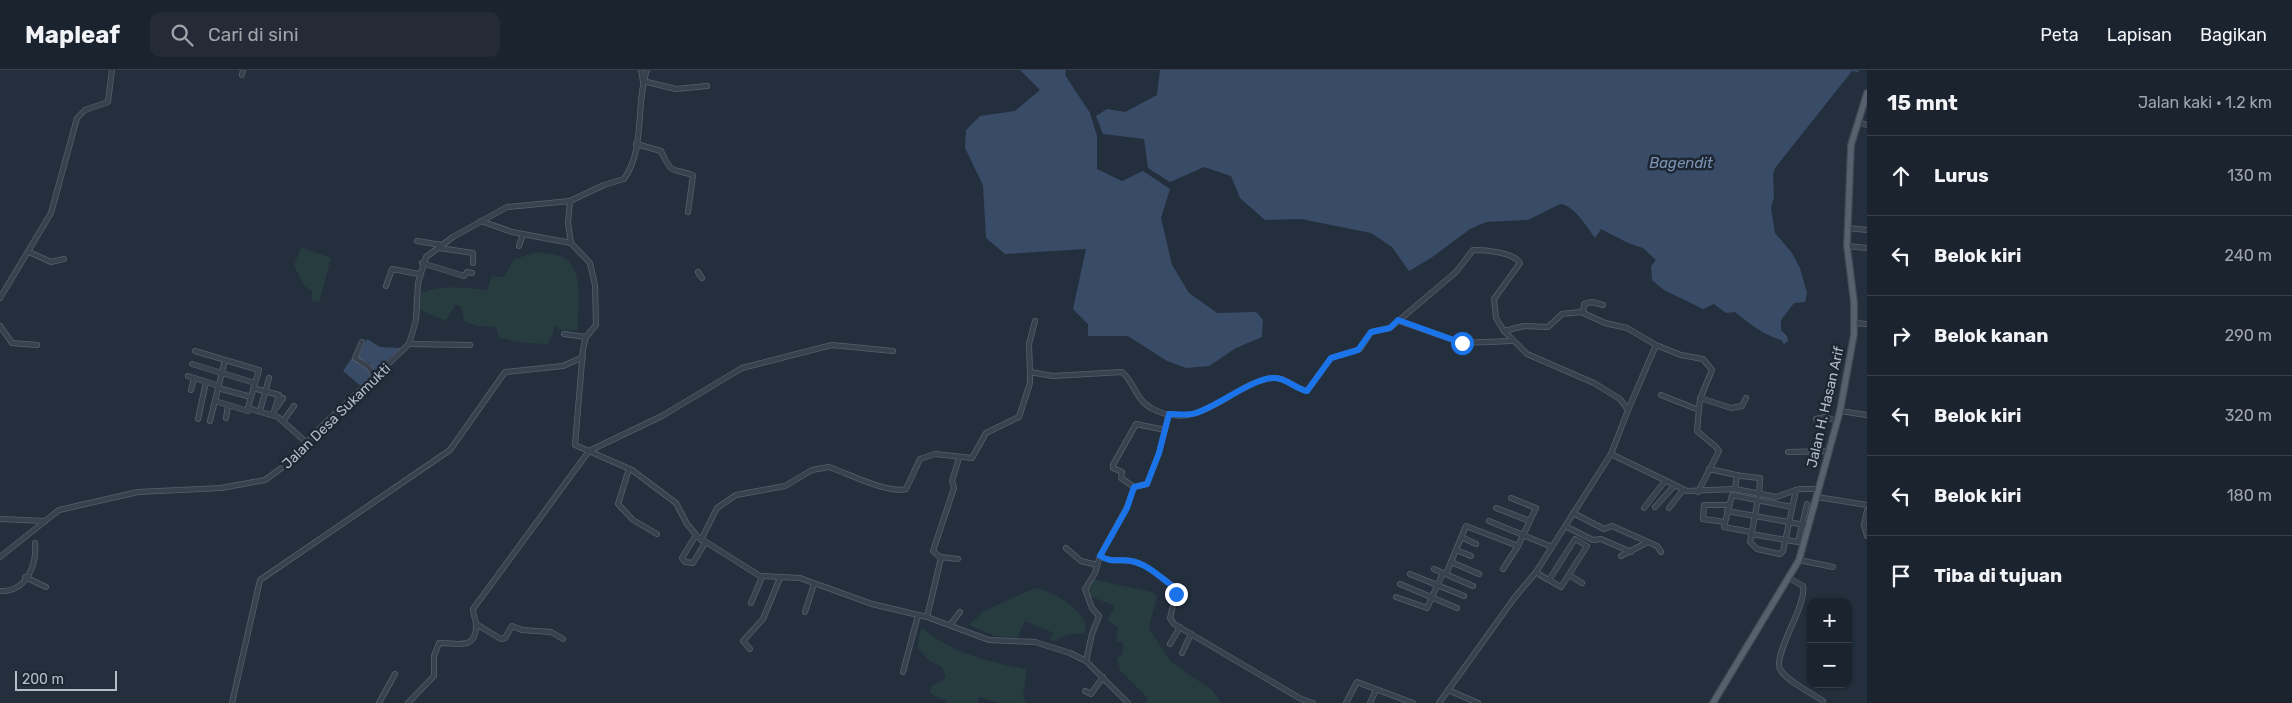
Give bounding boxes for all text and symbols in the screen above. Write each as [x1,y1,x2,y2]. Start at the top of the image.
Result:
search box [150,12,500,57]
text: Mapleaf [25,21,120,49]
icon: search [168,21,196,49]
text: Cari di sini [208,23,299,46]
text: Peta [2040,24,2079,46]
text: Lapisan [2107,24,2172,46]
text: Bagikan [2200,24,2267,46]
text: 15 mnt [1887,90,1958,115]
text: Jalan kaki · 1.2 km [2138,93,2272,112]
water label: Bagendit [1649,154,1713,172]
icon: ahead [1887,162,1915,190]
text: Lurus [1934,164,1989,187]
text: 130 m [2227,166,2272,185]
icon: left [1887,242,1915,270]
text: Belok kiri [1934,244,2021,267]
text: 240 m [2225,246,2272,265]
icon: right [1887,322,1915,350]
text: Belok kanan [1934,324,2049,347]
text: 290 m [2225,326,2272,345]
route start [1451,332,1474,355]
street label: Jalan H. Hasan Arif [1803,344,1848,469]
street label: Jalan Desa Sukamukti [279,360,394,473]
icon: left [1887,402,1915,430]
text: Belok kiri [1934,404,2021,427]
text: 320 m [2225,406,2272,425]
icon: left [1887,482,1915,510]
text: Belok kiri [1934,484,2021,507]
text: 180 m [2227,486,2272,505]
icon: arrive [1887,562,1915,590]
text: Tiba di tujuan [1934,564,2062,587]
route end [1165,583,1188,606]
map controls [1807,598,1852,688]
button: + [1807,598,1852,643]
button: − [1807,643,1852,688]
scale bar [15,668,118,691]
text: 200 m [22,671,64,688]

